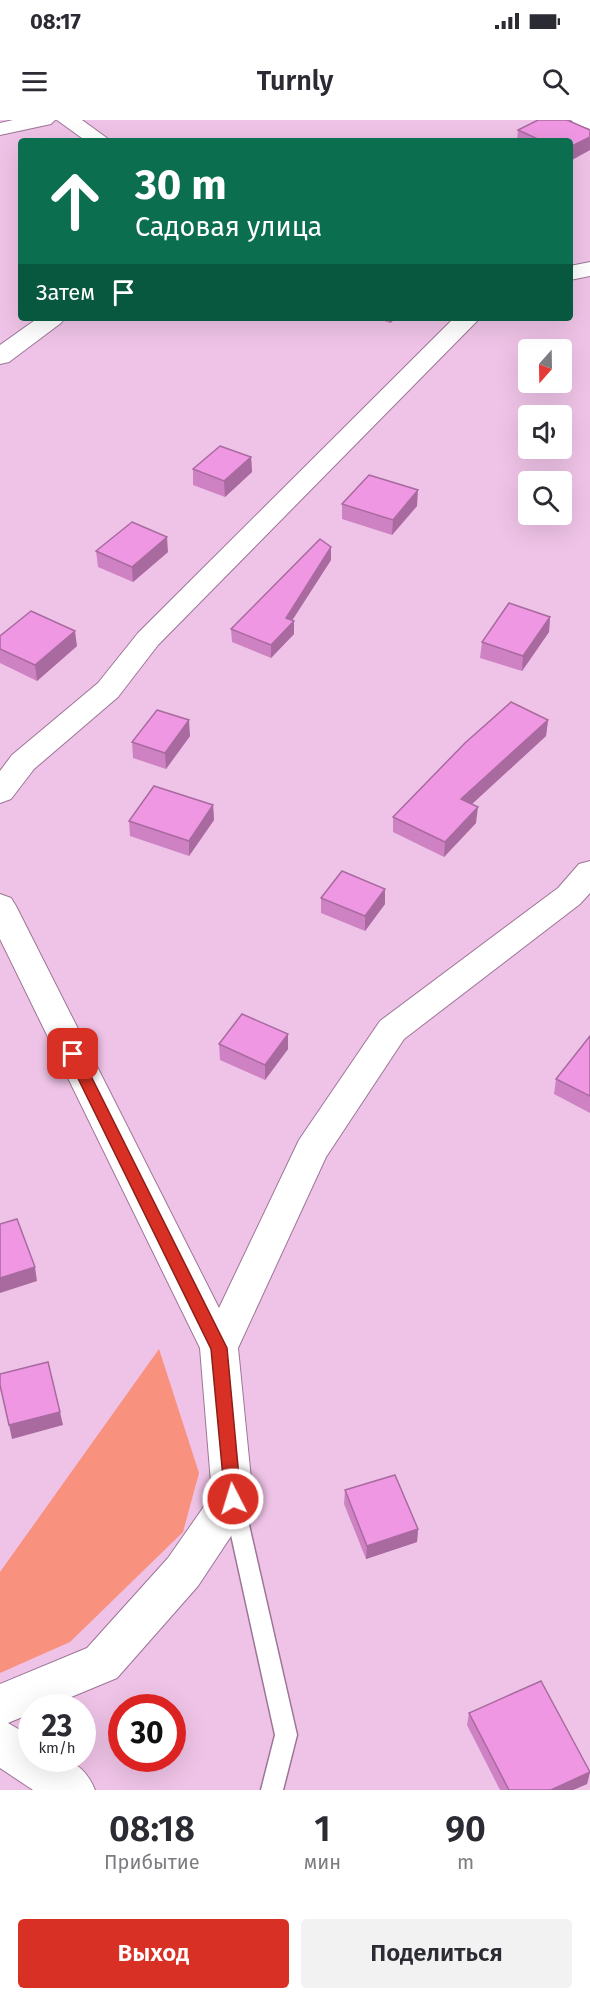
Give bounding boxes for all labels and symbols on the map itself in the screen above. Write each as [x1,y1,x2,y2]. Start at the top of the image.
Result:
north arrow [518,339,572,393]
pin [47,1028,98,1079]
position arrow [201,1467,265,1531]
speed limit sign: 30 [108,1694,186,1772]

